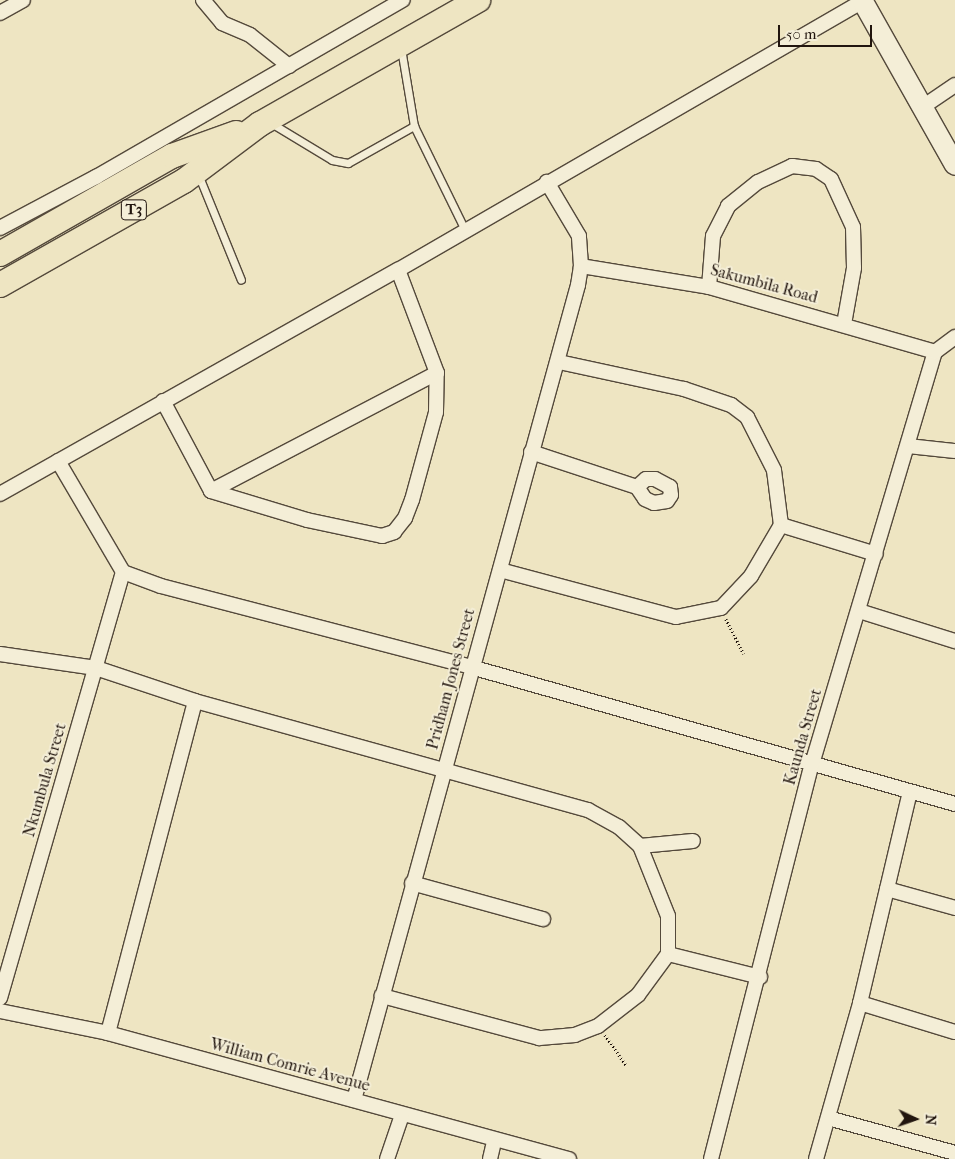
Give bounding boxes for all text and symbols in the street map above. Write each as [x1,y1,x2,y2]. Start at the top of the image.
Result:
scale bar [780,15,874,47]
text: 50 m [786,25,816,43]
road number: T3 [120,198,148,222]
street label: Sakumbila Road [708,260,820,308]
street label: Pridham Jones Street [423,606,479,752]
street label: Kaunda Street [780,687,826,787]
street label: Nkumbula Street [20,721,70,839]
street label: William Comrie Avenue [208,1034,372,1096]
north arrow [890,1094,940,1144]
text: N [922,1114,939,1126]

